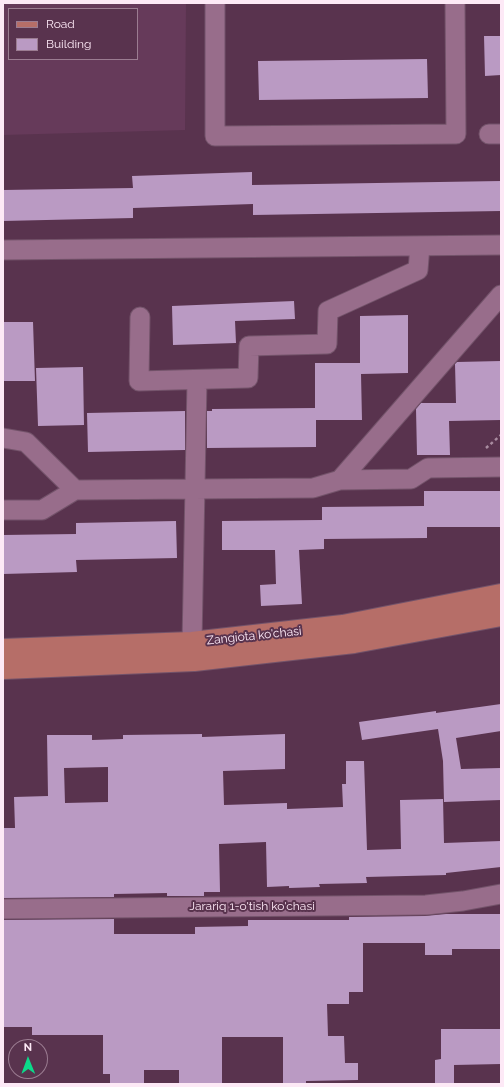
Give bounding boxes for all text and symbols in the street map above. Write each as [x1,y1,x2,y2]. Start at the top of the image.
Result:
legend [8,8,138,60]
text: Road [46,17,75,31]
text: Building [46,37,92,51]
street label: Zangiota ko'chasi [206,624,302,648]
street label: Jarariq 1-o'tish ko'chasi [189,899,315,913]
north arrow [8,1039,48,1079]
text: N [23,1041,32,1054]

